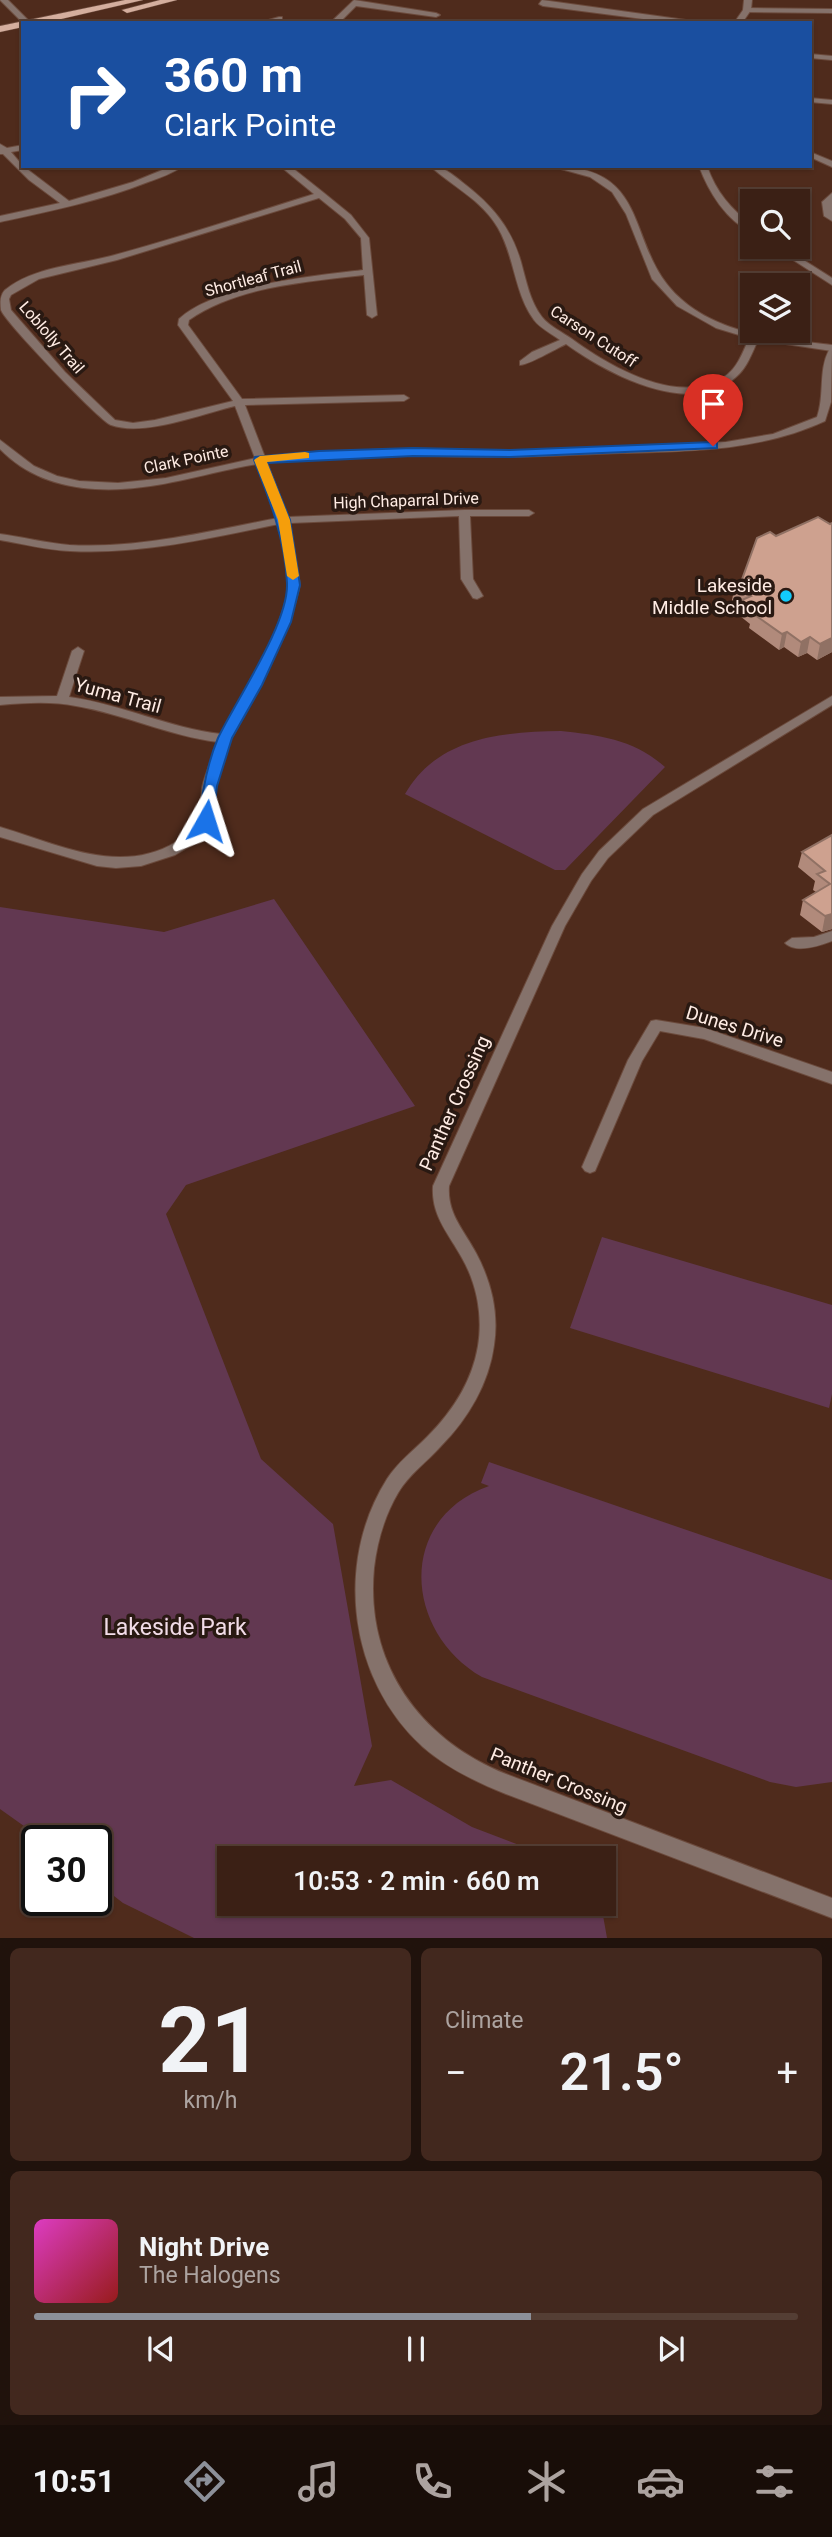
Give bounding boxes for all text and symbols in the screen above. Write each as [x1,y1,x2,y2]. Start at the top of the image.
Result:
text: 360 m [164,47,303,104]
icon: right [49,49,140,140]
text: Clark Pointe [164,106,336,144]
map controls [740,189,810,343]
button: search [740,189,810,259]
street label: Shortleaf Trail [203,256,304,301]
button: layers [740,273,810,343]
street label: Loblolly Trail [15,297,88,377]
street label: Carson Cutoff [547,301,641,372]
pin [683,374,743,446]
icon: arrive [694,385,732,423]
street label: Clark Pointe [142,441,230,478]
street label: High Chaparral Drive [333,488,479,513]
place label: Lakeside Middle School [652,574,772,619]
marker: Lakeside Middle School [778,588,794,604]
street label: Yuma Trail [72,673,164,718]
position arrow [169,784,243,858]
street label: Dunes Drive [683,1001,786,1052]
street label: Panther Crossing [414,1032,495,1174]
park label: Lakeside Park [103,1614,247,1641]
street label: Panther Crossing [487,1743,631,1818]
speed limit sign: 30 [21,1825,112,1916]
text: 10:53 · 2 min · 660 m [293,1866,540,1896]
text: 21 [158,1988,263,2094]
text: Climate [445,2007,524,2034]
text: 21.5° [560,2042,684,2103]
text: − [445,2051,467,2095]
text: + [776,2051,798,2095]
text: km/h [184,2087,238,2114]
text: Night Drive [139,2232,269,2262]
text: The Halogens [139,2262,281,2289]
icon: previous [142,2330,180,2368]
icon: pause [397,2330,435,2368]
icon: next [652,2330,690,2368]
icon: directions [180,2457,229,2506]
icon: music [294,2457,343,2506]
icon: phone [408,2457,457,2506]
icon: climate [522,2457,571,2506]
icon: car [636,2457,685,2506]
icon: filters [750,2457,799,2506]
text: 10:51 [33,2462,115,2500]

